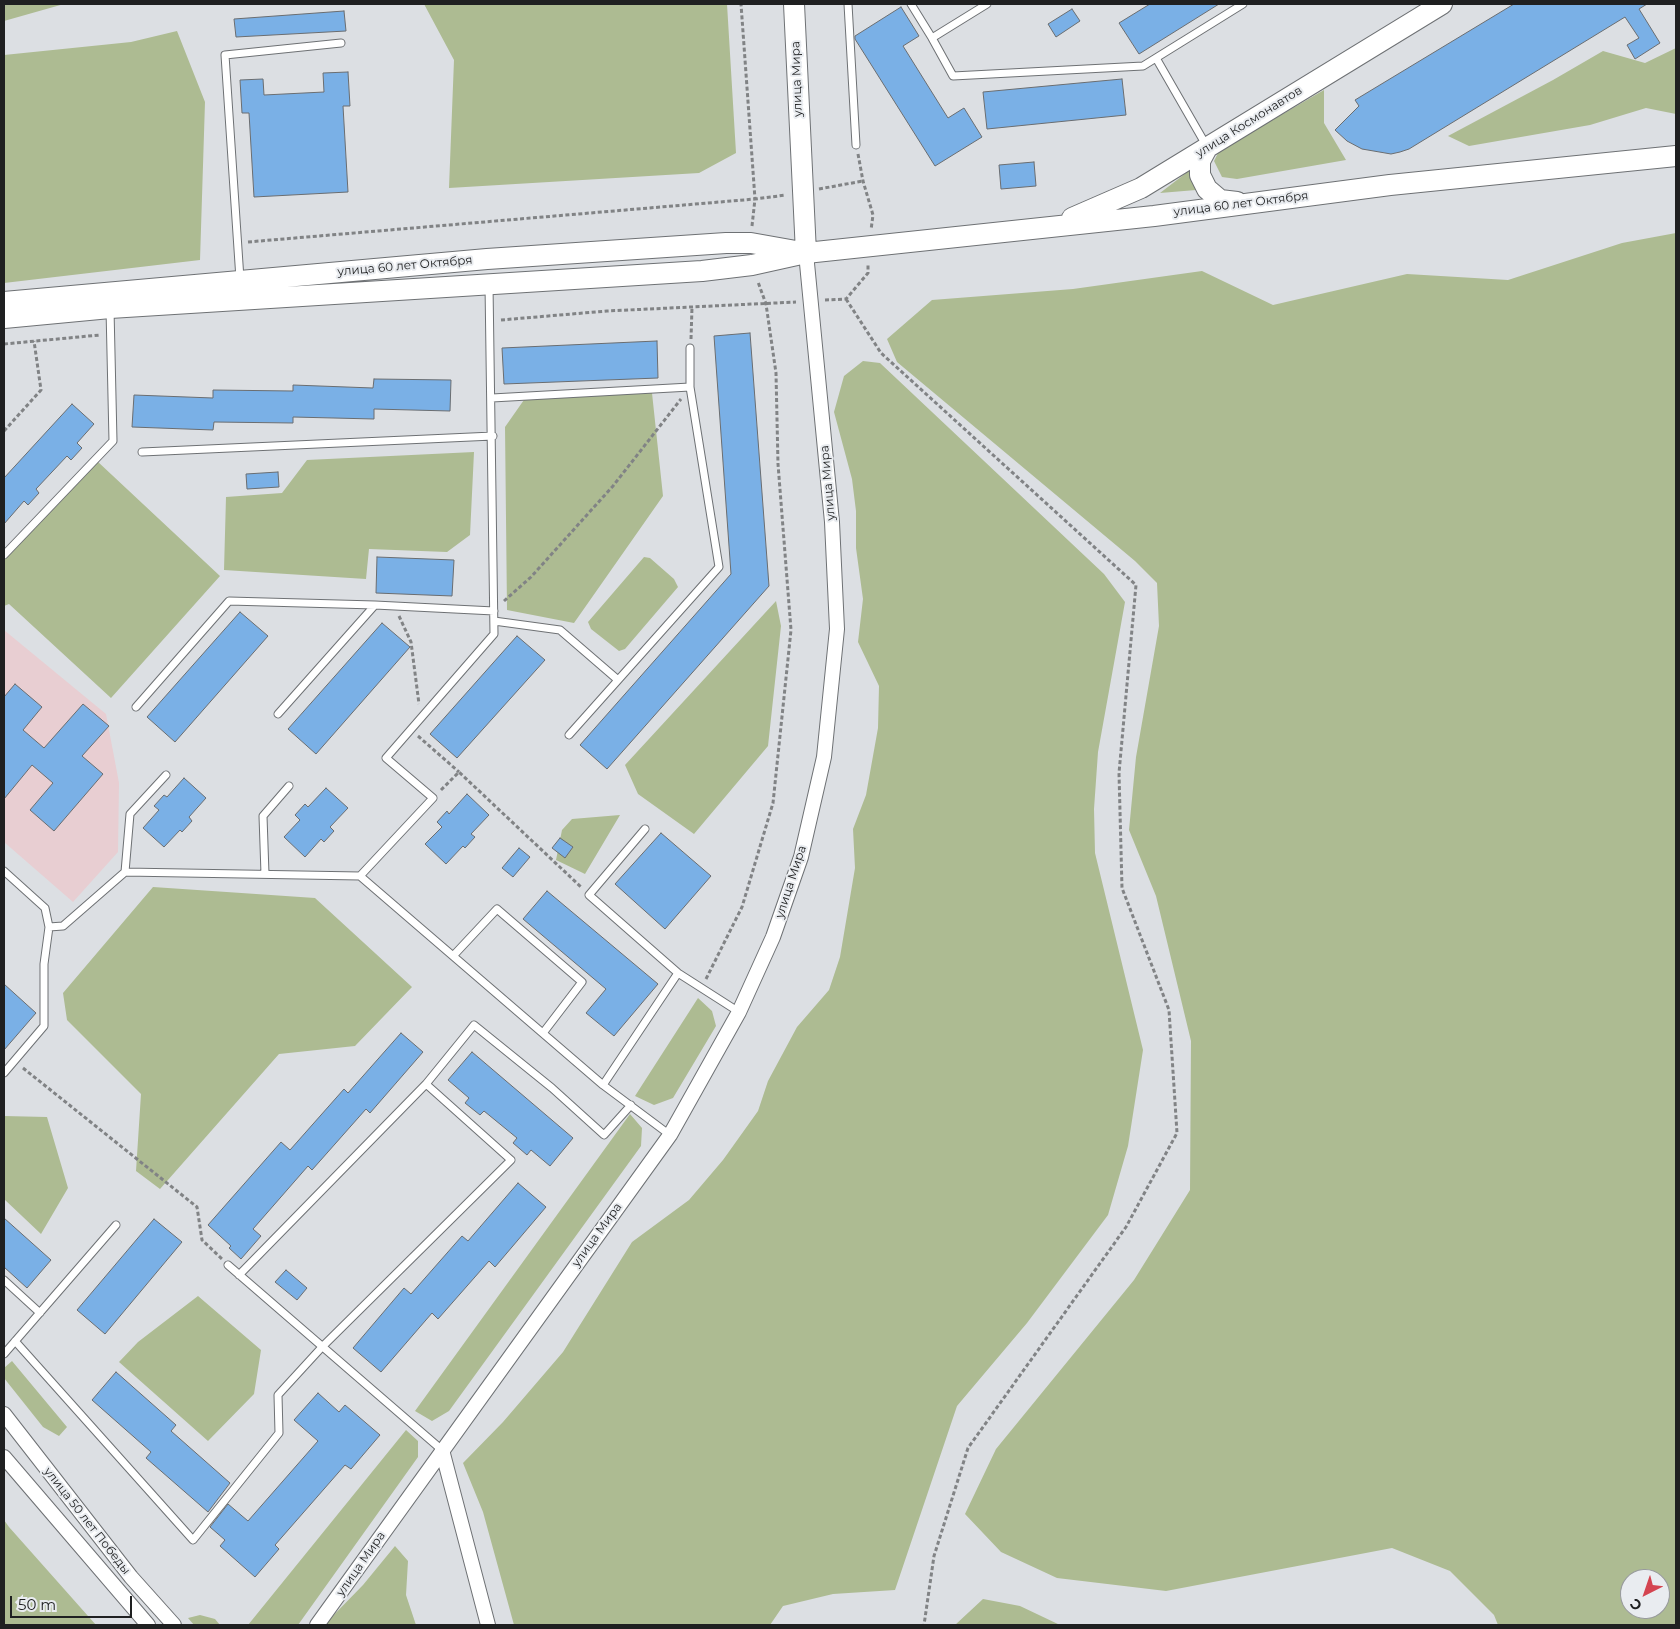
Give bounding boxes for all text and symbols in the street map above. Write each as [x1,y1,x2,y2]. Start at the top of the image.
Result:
street label: улица Мира [788,41,806,117]
street label: улица Космонавтов [1193,83,1305,161]
street label: улица 60 лет Октября [1173,189,1309,219]
street label: улица 60 лет Октября [337,253,473,279]
street label: улица Мира [818,445,838,521]
street label: улица Мира [772,844,810,920]
street label: улица Мира [569,1200,625,1270]
street label: улица 50 лет Победы [41,1465,133,1577]
street label: улица Мира [333,1529,389,1599]
north arrow [1620,1569,1670,1619]
scale bar [12,1586,135,1618]
text: С [1626,1594,1646,1615]
text: 50 m [18,1595,56,1614]

